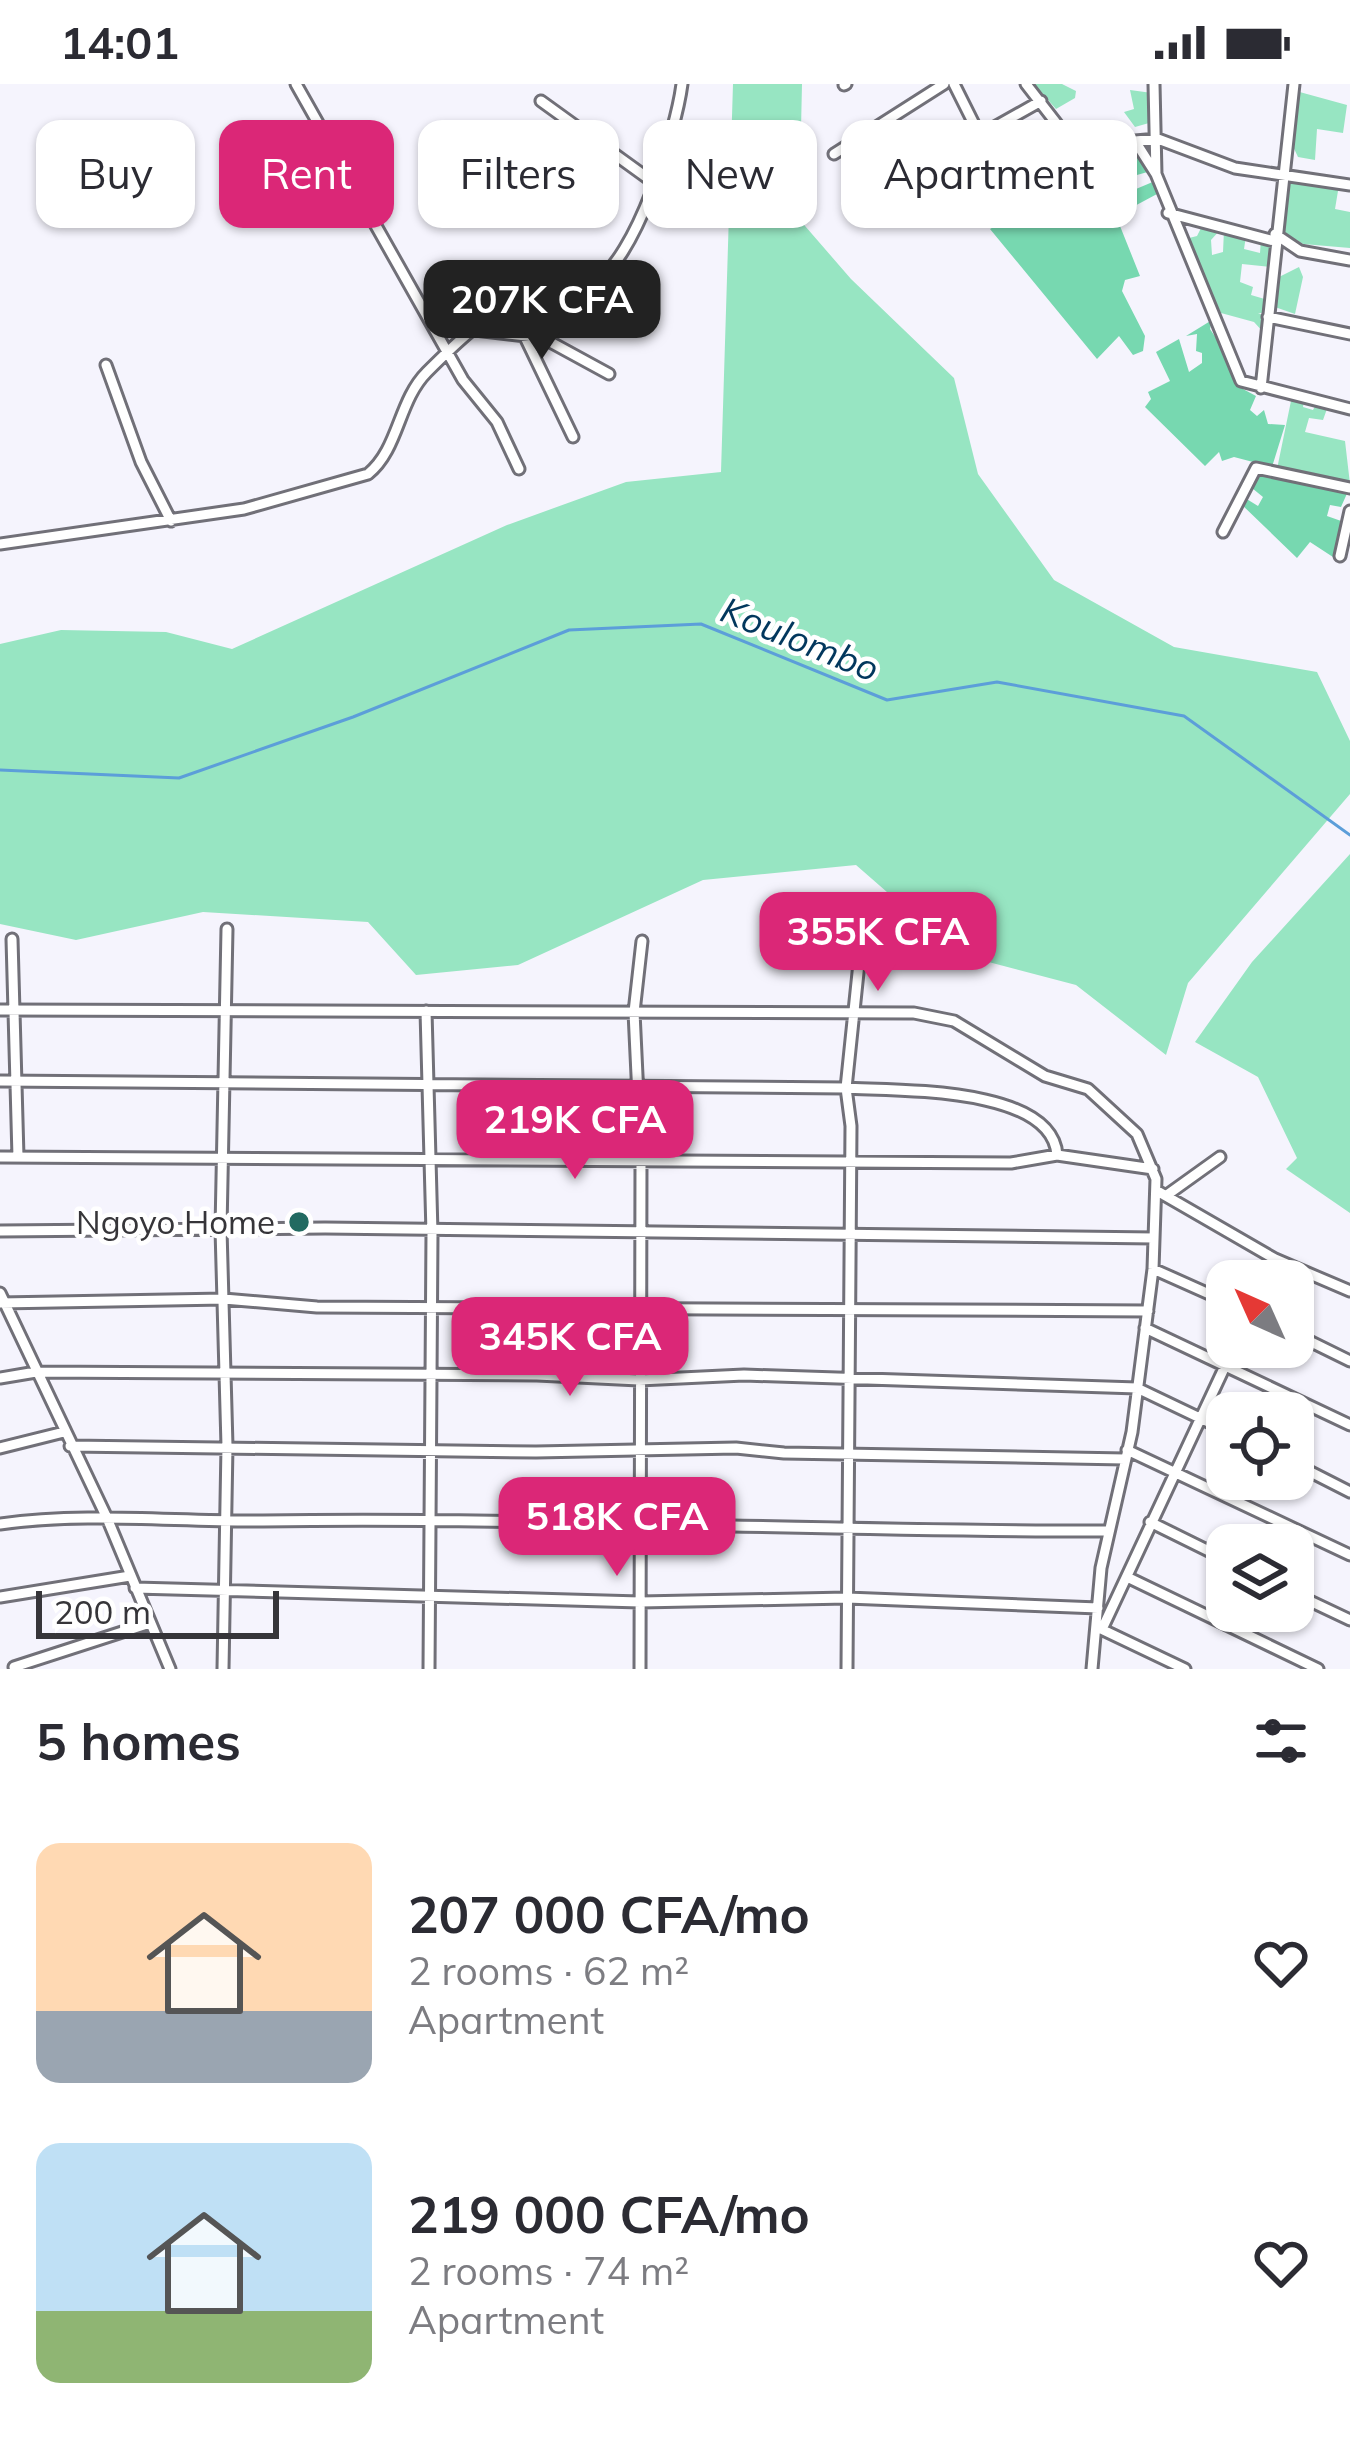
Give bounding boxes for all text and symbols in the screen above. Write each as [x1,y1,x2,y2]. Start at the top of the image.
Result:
text: 14:01 [60,14,179,70]
chip: Buy [36,120,195,228]
chip: Rent [219,120,394,228]
chip: Filters [418,120,619,228]
chip: New [643,120,817,228]
chip: Apartment [841,120,1137,228]
pin: 207K CFA [418,260,666,362]
text: 207K CFA [451,274,634,323]
water label: Koulombo [715,586,886,691]
pin: 355K CFA [754,892,1002,994]
text: 355K CFA [787,906,970,955]
pin: 219K CFA [451,1080,699,1182]
text: 219K CFA [484,1094,667,1143]
place label: Ngoyo Home [76,1201,275,1242]
marker: Ngoyo Home [286,1209,312,1235]
north arrow [1206,1260,1314,1368]
map controls [1206,1260,1314,1632]
pin: 345K CFA [446,1297,694,1399]
text: 345K CFA [479,1311,662,1360]
button: locate [1206,1392,1314,1500]
pin: 518K CFA [493,1477,741,1579]
text: 518K CFA [526,1491,709,1540]
button: layers [1206,1524,1314,1632]
scale bar [36,1585,279,1638]
text: 200 m [54,1591,151,1632]
icon: filters [1248,1708,1314,1774]
text: 5 homes [36,1709,241,1773]
text: 207 000 CFA/mo [408,1882,810,1946]
icon: home [132,1891,276,2035]
icon: heart [1248,1930,1314,1996]
text: 2 rooms · 62 m² [408,1946,689,1995]
text: Apartment [408,1995,604,2044]
text: 219 000 CFA/mo [408,2182,810,2246]
icon: home [132,2191,276,2335]
icon: heart [1248,2230,1314,2296]
text: 2 rooms · 74 m² [408,2246,689,2295]
text: Apartment [408,2295,604,2344]

